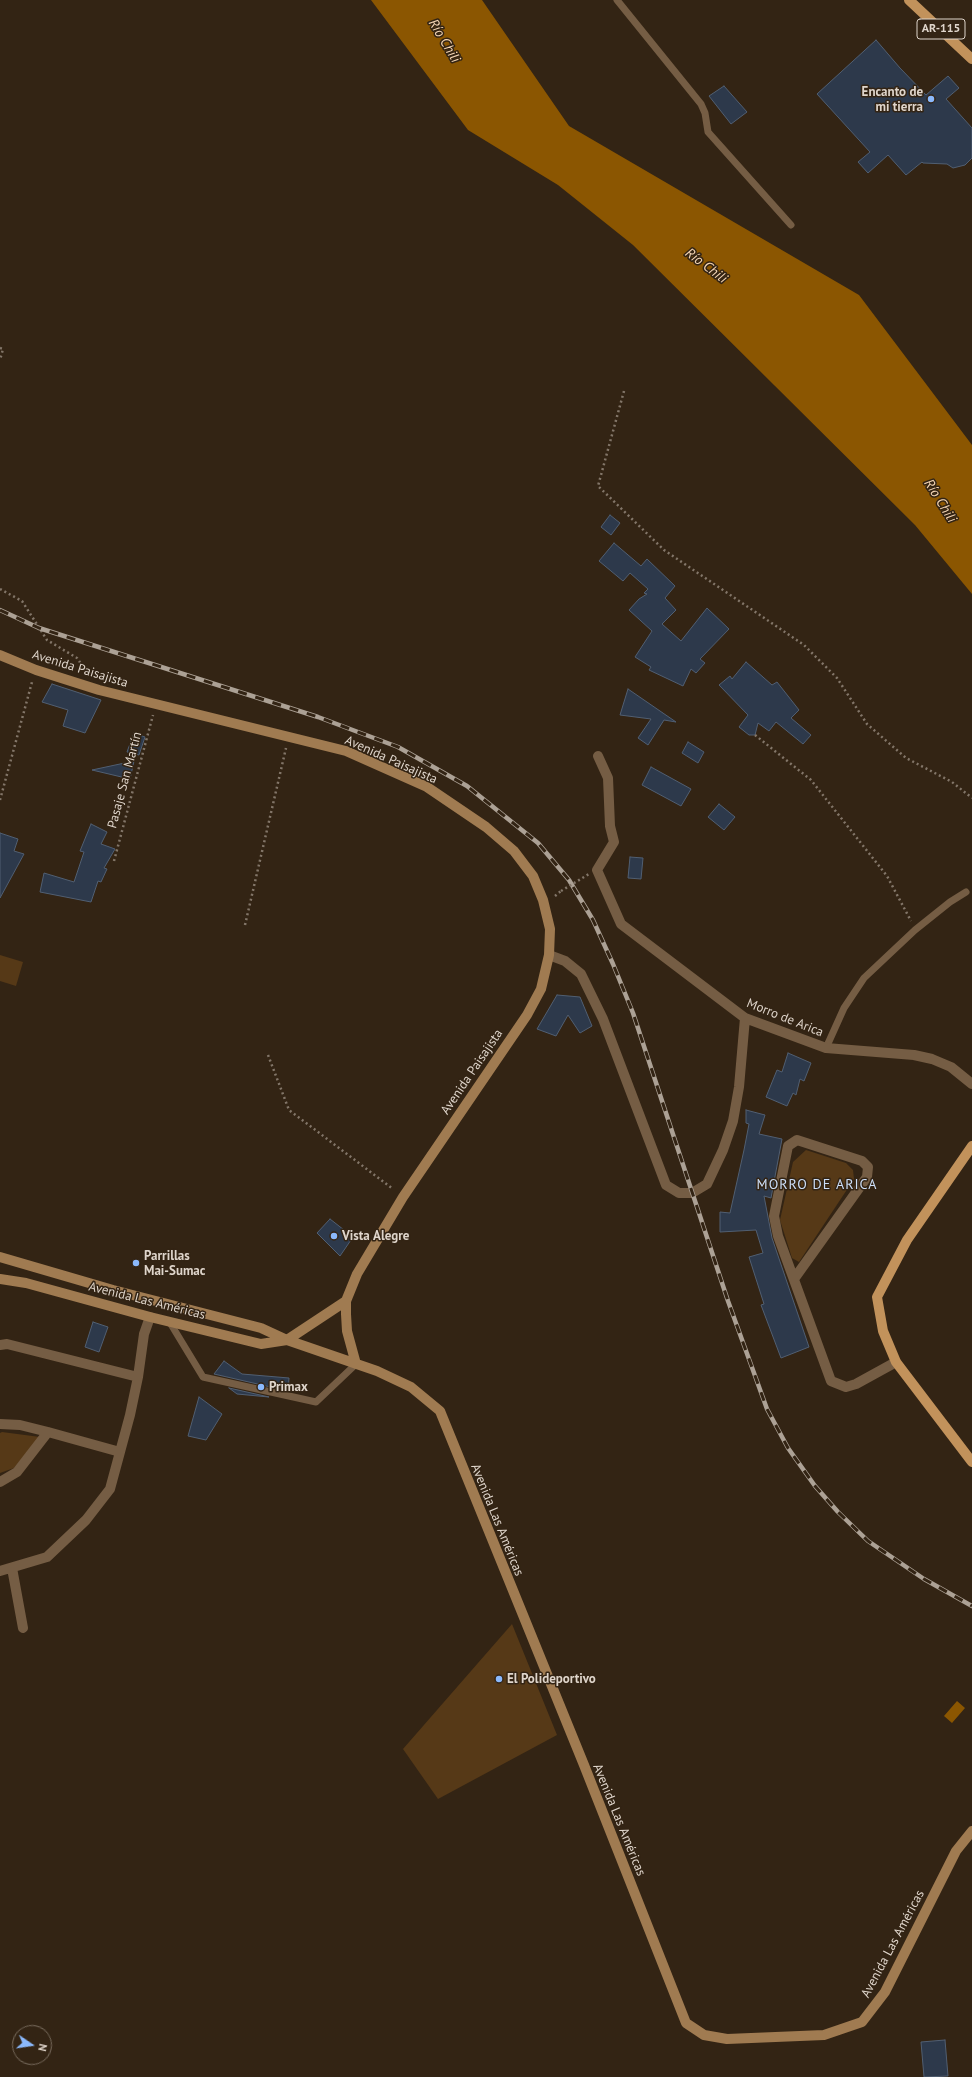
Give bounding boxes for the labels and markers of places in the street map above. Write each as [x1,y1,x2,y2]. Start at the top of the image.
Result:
place label: Encanto de mi tierra [862,84,923,115]
marker: Encanto de mi tierra [926,94,936,104]
place label: Vista Alegre [342,1228,409,1244]
marker: Vista Alegre [329,1231,339,1241]
place label: Parrillas Mai-Sumac [144,1248,205,1279]
marker: Parrillas Mai-Sumac [131,1258,141,1268]
place label: Primax [269,1379,308,1395]
marker: Primax [256,1382,266,1392]
place label: El Polideportivo [507,1671,596,1687]
marker: El Polideportivo [494,1674,504,1684]

